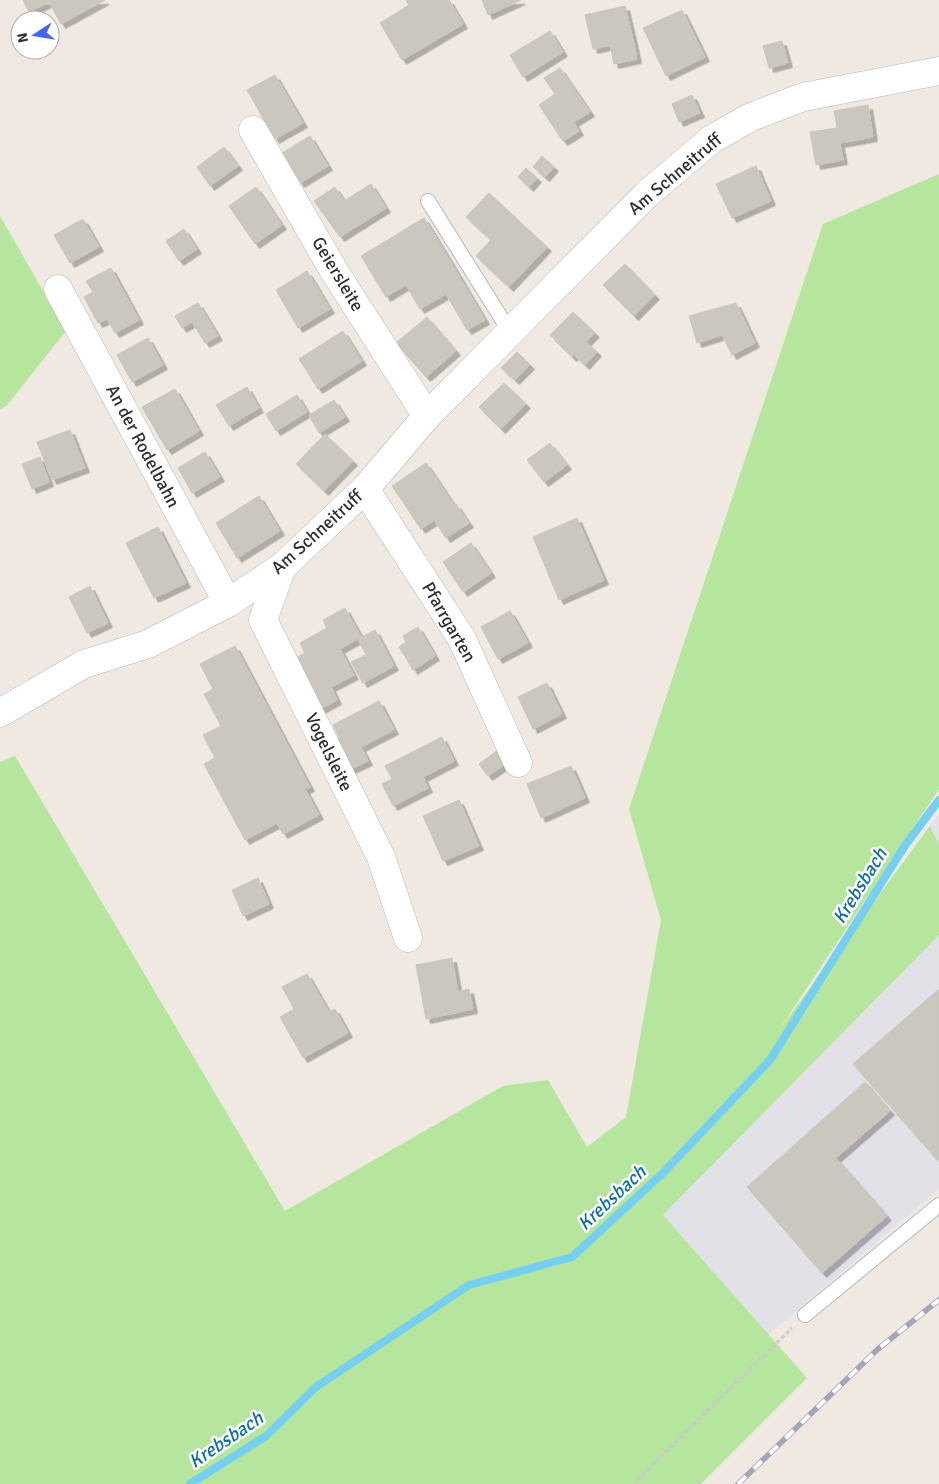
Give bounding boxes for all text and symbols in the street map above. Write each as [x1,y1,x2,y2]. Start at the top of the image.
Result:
north arrow [10,10,60,60]
text: N [13,31,32,44]
street label: Am Schneitruff [624,128,727,220]
street label: Geiersleite [307,233,369,315]
street label: An der Rodelbahn [101,381,185,511]
street label: Am Schneitruff [267,484,368,579]
street label: Pfarrgarten [417,578,481,666]
street label: Vogelsleite [301,709,357,795]
water label: Krebsbach [827,843,893,928]
water label: Krebsbach [573,1160,652,1236]
water label: Krebsbach [184,1406,268,1474]

